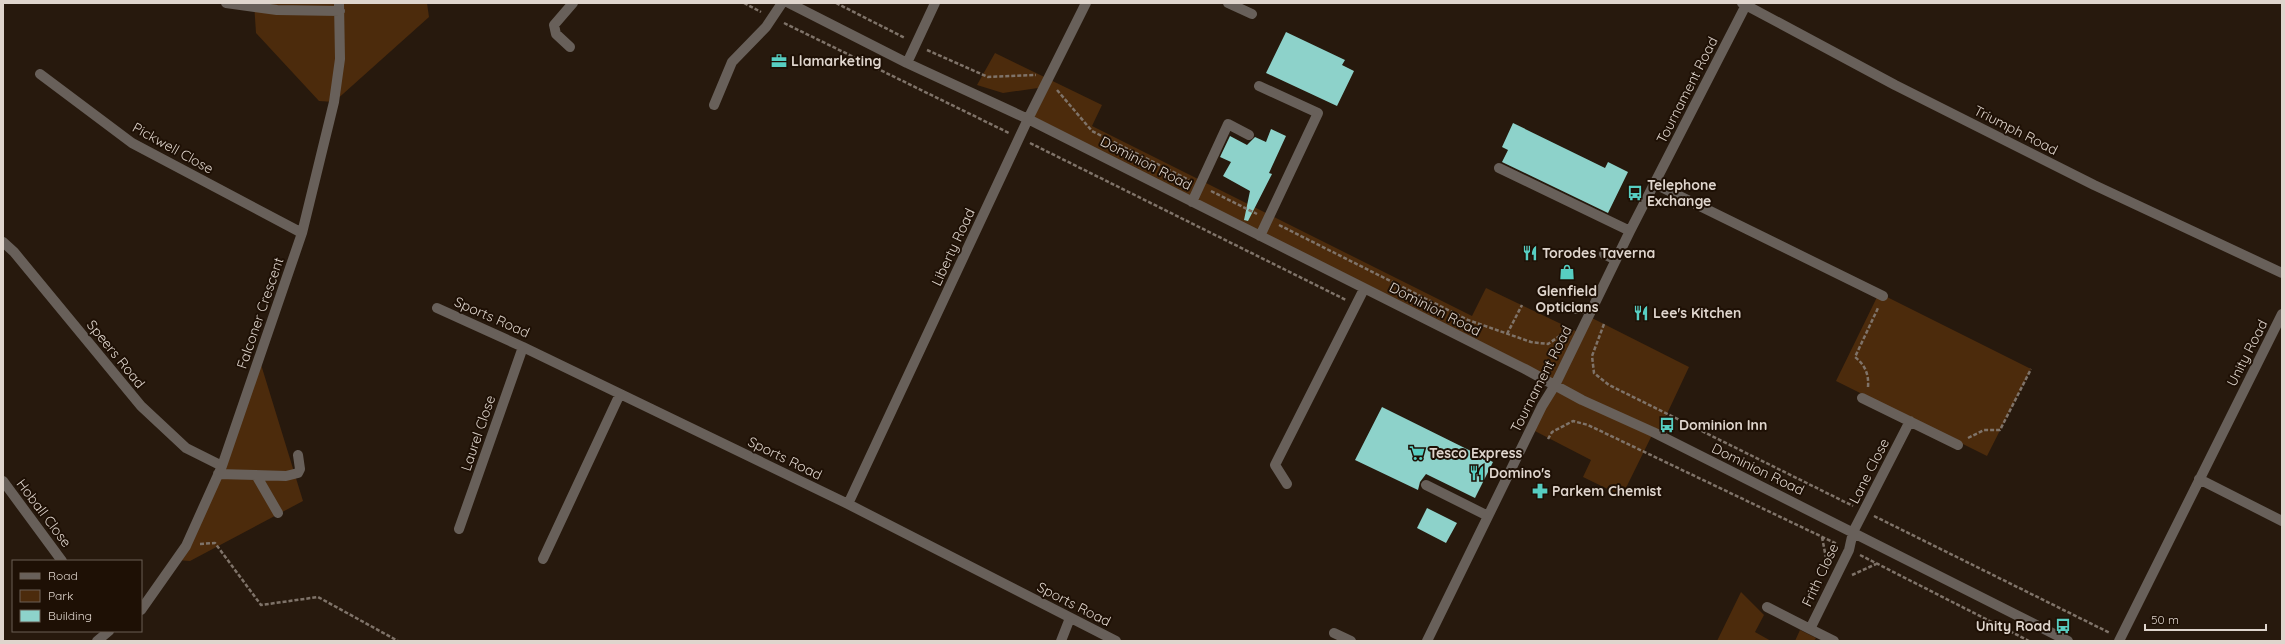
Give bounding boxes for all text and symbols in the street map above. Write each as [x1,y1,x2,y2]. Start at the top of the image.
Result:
street label: Tournament Road [1652,34,1722,146]
office icon: Llamarketing [770,52,788,70]
place label: Llamarketing [791,52,882,70]
street label: Triumph Road [1971,101,2061,159]
street label: Pickwell Close [129,118,217,178]
street label: Dominion Road [1097,132,1195,194]
place label: Telephone Exchange [1647,176,1717,210]
bus stop icon: Telephone Exchange [1626,184,1644,202]
street label: Liberty Road [927,205,979,289]
restaurant icon: Torodes Taverna [1521,244,1539,262]
place label: Torodes Taverna [1542,244,1655,262]
street label: Falconer Crescent [232,255,288,371]
shop icon: Glenfield Opticians [1558,263,1576,281]
street label: Dominion Road [1386,278,1484,340]
place label: Glenfield Opticians [1536,282,1599,316]
street label: Sports Road [452,292,532,342]
restaurant icon: Lee's Kitchen [1632,304,1650,322]
place label: Lee's Kitchen [1653,304,1741,322]
street label: Speers Road [83,316,149,392]
street label: Unity Road [2223,317,2271,389]
street label: Tournament Road [1506,323,1576,435]
street label: Laurel Close [457,393,499,473]
bus stop icon: Dominion Inn [1658,416,1676,434]
place label: Dominion Inn [1679,416,1767,434]
street label: Sports Road [745,432,825,484]
street label: Lane Close [1845,435,1893,507]
street label: Dominion Road [1709,439,1807,499]
supermarket icon: Tesco Express [1408,444,1426,462]
place label: Tesco Express [1429,444,1522,462]
restaurant icon: Domino's [1468,464,1486,482]
place label: Domino's [1489,464,1551,482]
street label: Hoball Close [12,475,76,551]
pharmacy icon: Parkem Chemist [1531,482,1549,500]
place label: Parkem Chemist [1552,482,1662,500]
street label: Frith Close [1798,540,1843,610]
legend [12,560,142,632]
text: Road [48,568,78,583]
street label: Sports Road [1034,578,1114,630]
text: Park [48,588,73,603]
scale bar [2145,606,2266,632]
text: Building [48,608,92,623]
text: 50 m [2151,612,2179,627]
place label: Unity Road [1976,617,2051,635]
bus stop icon: Unity Road [2054,617,2072,635]

